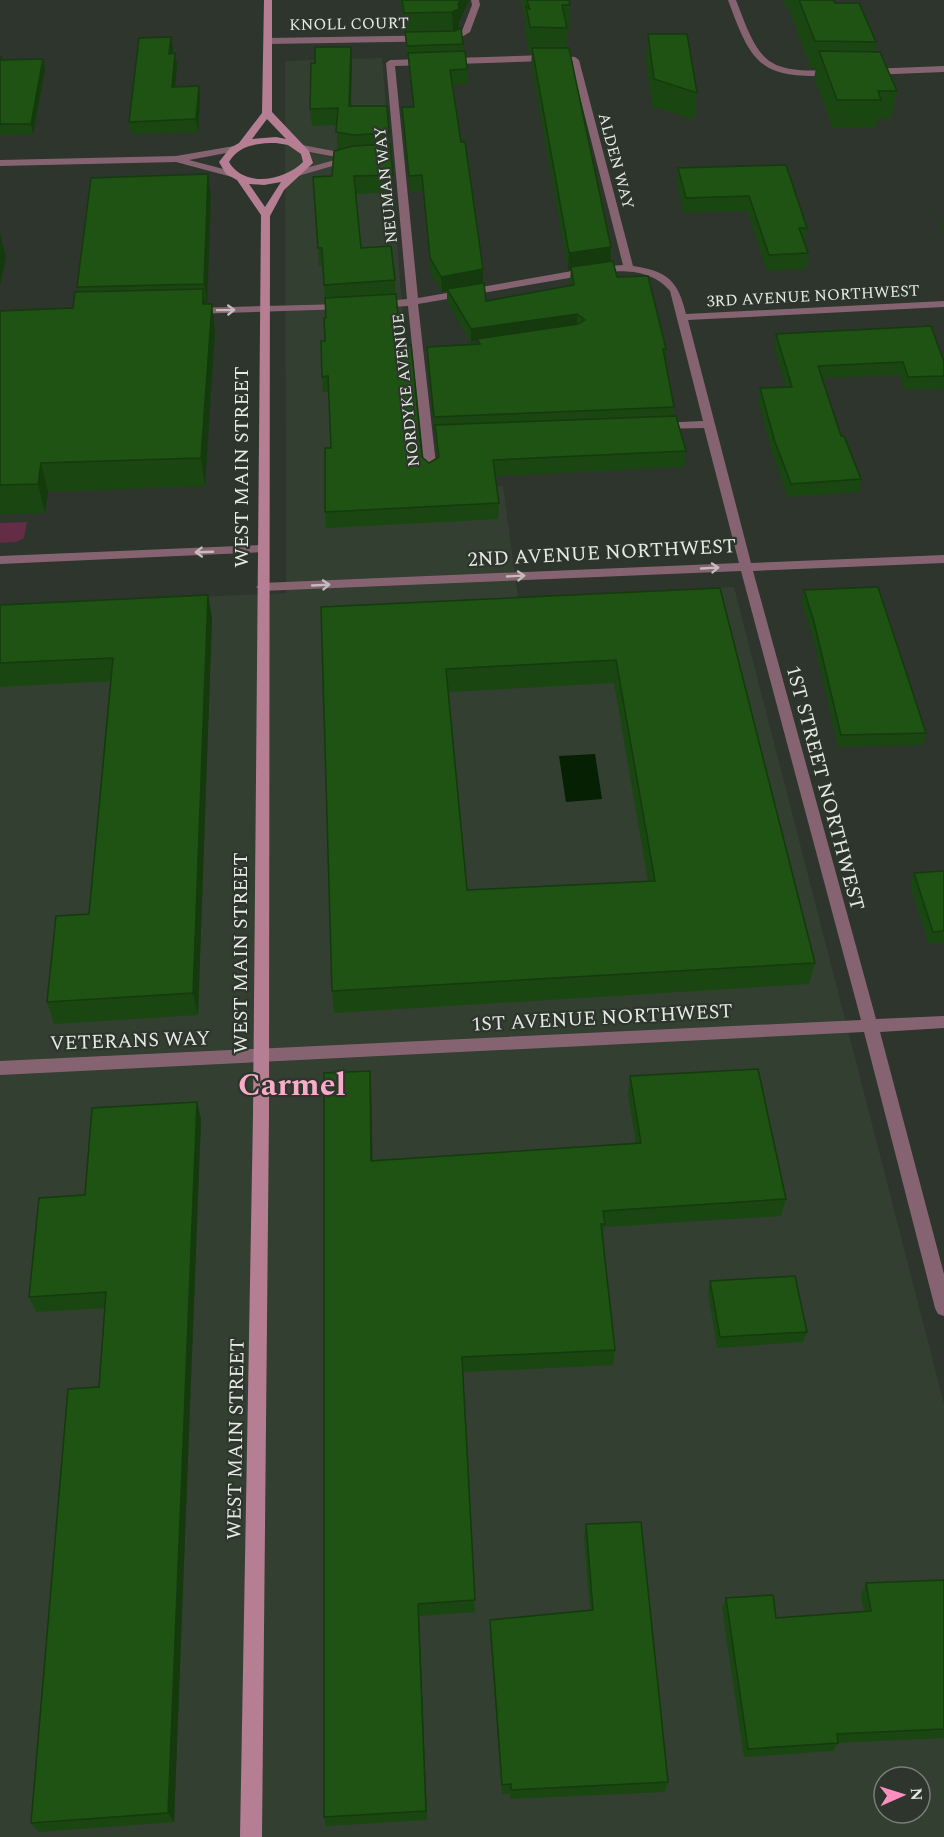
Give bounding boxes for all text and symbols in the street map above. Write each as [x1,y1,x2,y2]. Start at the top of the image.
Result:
street label: KNOLL COURT [289,11,409,37]
street label: ALDEN WAY [592,110,640,212]
street label: NEUMAN WAY [368,125,404,245]
street label: 3RD AVENUE NORTHWEST [706,278,920,314]
one-way arrow [216,304,236,316]
street label: NORDYKE AVENUE [386,312,426,468]
street label: WEST MAIN STREET [227,366,257,568]
street label: 2ND AVENUE NORTHWEST [467,531,737,575]
one-way arrow [194,546,214,557]
one-way arrow [700,562,720,573]
one-way arrow [505,571,525,582]
one-way arrow [310,579,330,590]
street label: 1ST STREET NORTHWEST [778,662,872,914]
street label: WEST MAIN STREET [226,852,256,1054]
street label: 1ST AVENUE NORTHWEST [471,996,733,1040]
street label: VETERANS WAY [49,1023,211,1059]
district label: Carmel [238,1061,346,1110]
street label: WEST MAIN STREET [219,1338,253,1540]
north arrow [872,1765,932,1825]
text: N [904,1787,928,1801]

